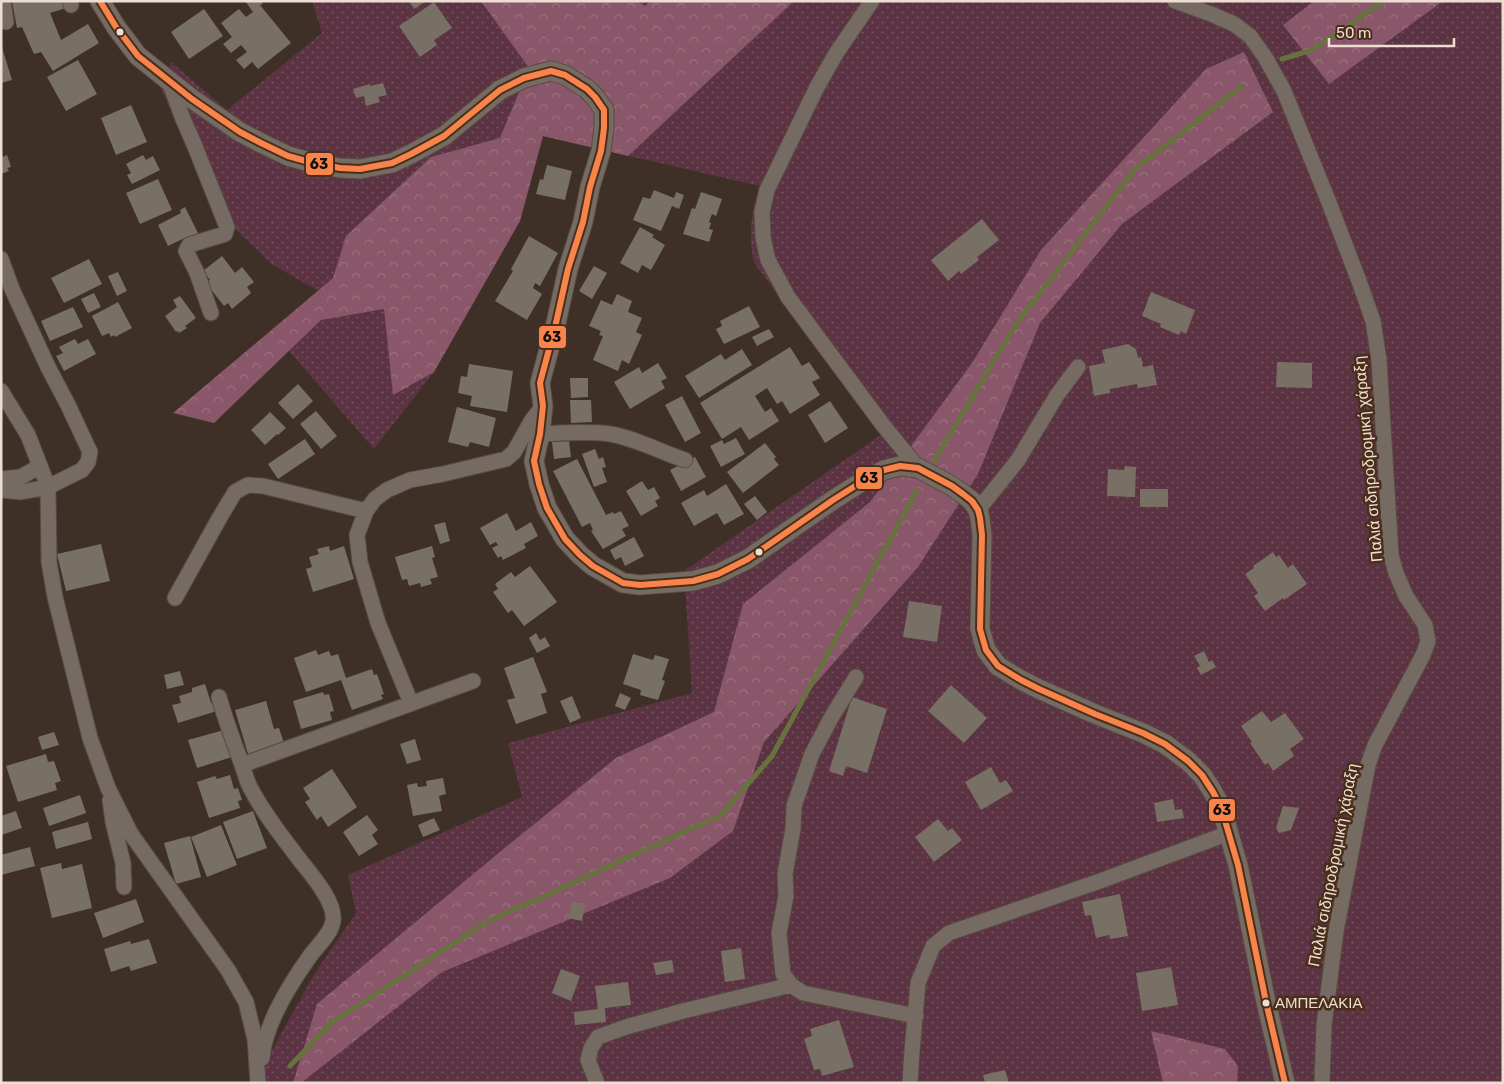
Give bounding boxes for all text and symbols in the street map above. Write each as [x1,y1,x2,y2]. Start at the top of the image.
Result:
scale bar [1329,15,1454,47]
text: 50 m [1336,24,1371,42]
unlabelled marker [115,27,125,37]
line badge: 63 [305,152,334,176]
text: 63 [310,156,328,173]
line badge: 63 [538,325,567,349]
text: 63 [543,329,561,346]
street label: Παλιά σιδηροδρομική χάραξη [1350,355,1386,563]
line badge: 63 [855,466,883,490]
text: 63 [860,470,878,487]
unlabelled marker [754,547,764,557]
street label: Παλιά σιδηροδρομική χάραξη [1304,762,1362,968]
line badge: 63 [1208,798,1236,822]
text: 63 [1213,802,1231,819]
place label: ΑΜΠΕΛΑΚΙΑ [1275,994,1363,1012]
marker: ΑΜΠΕΛΑΚΙΑ [1261,998,1271,1008]

